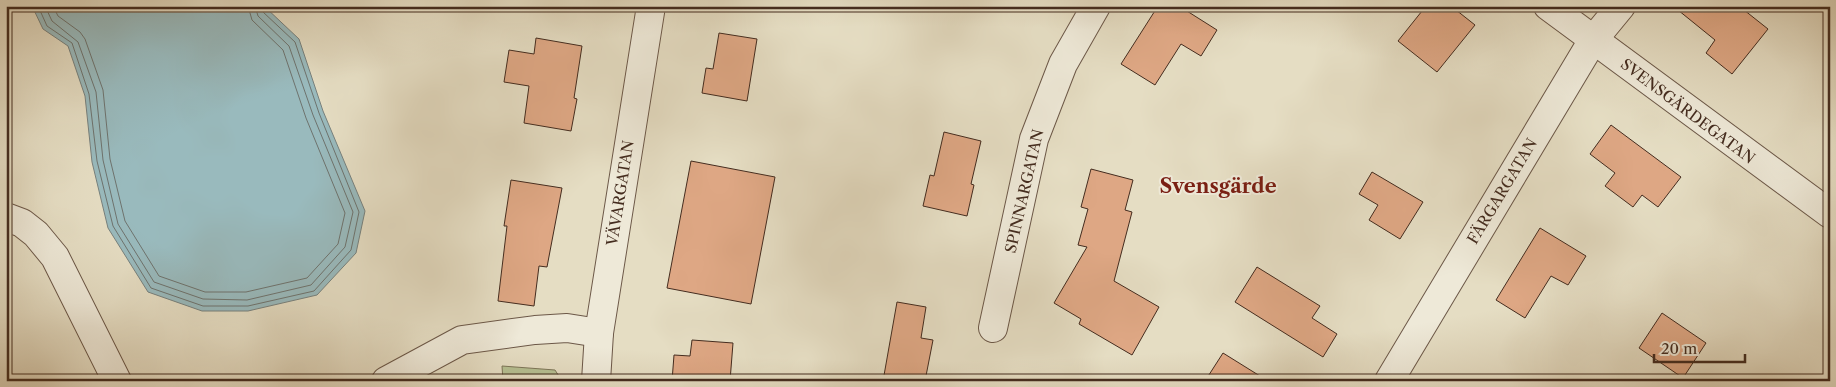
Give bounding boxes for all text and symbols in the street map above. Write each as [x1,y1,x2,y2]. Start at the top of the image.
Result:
street label: SVENSGÄRDEGATAN [1617,54,1759,168]
street label: SPINNARGATAN [1001,127,1047,255]
street label: FÄRGARGATAN [1463,135,1541,247]
street label: VÄVARGATAN [602,139,638,248]
district label: Svensgärde [1159,174,1277,198]
scale bar [1654,332,1745,364]
text: 20 m [1661,339,1697,358]

